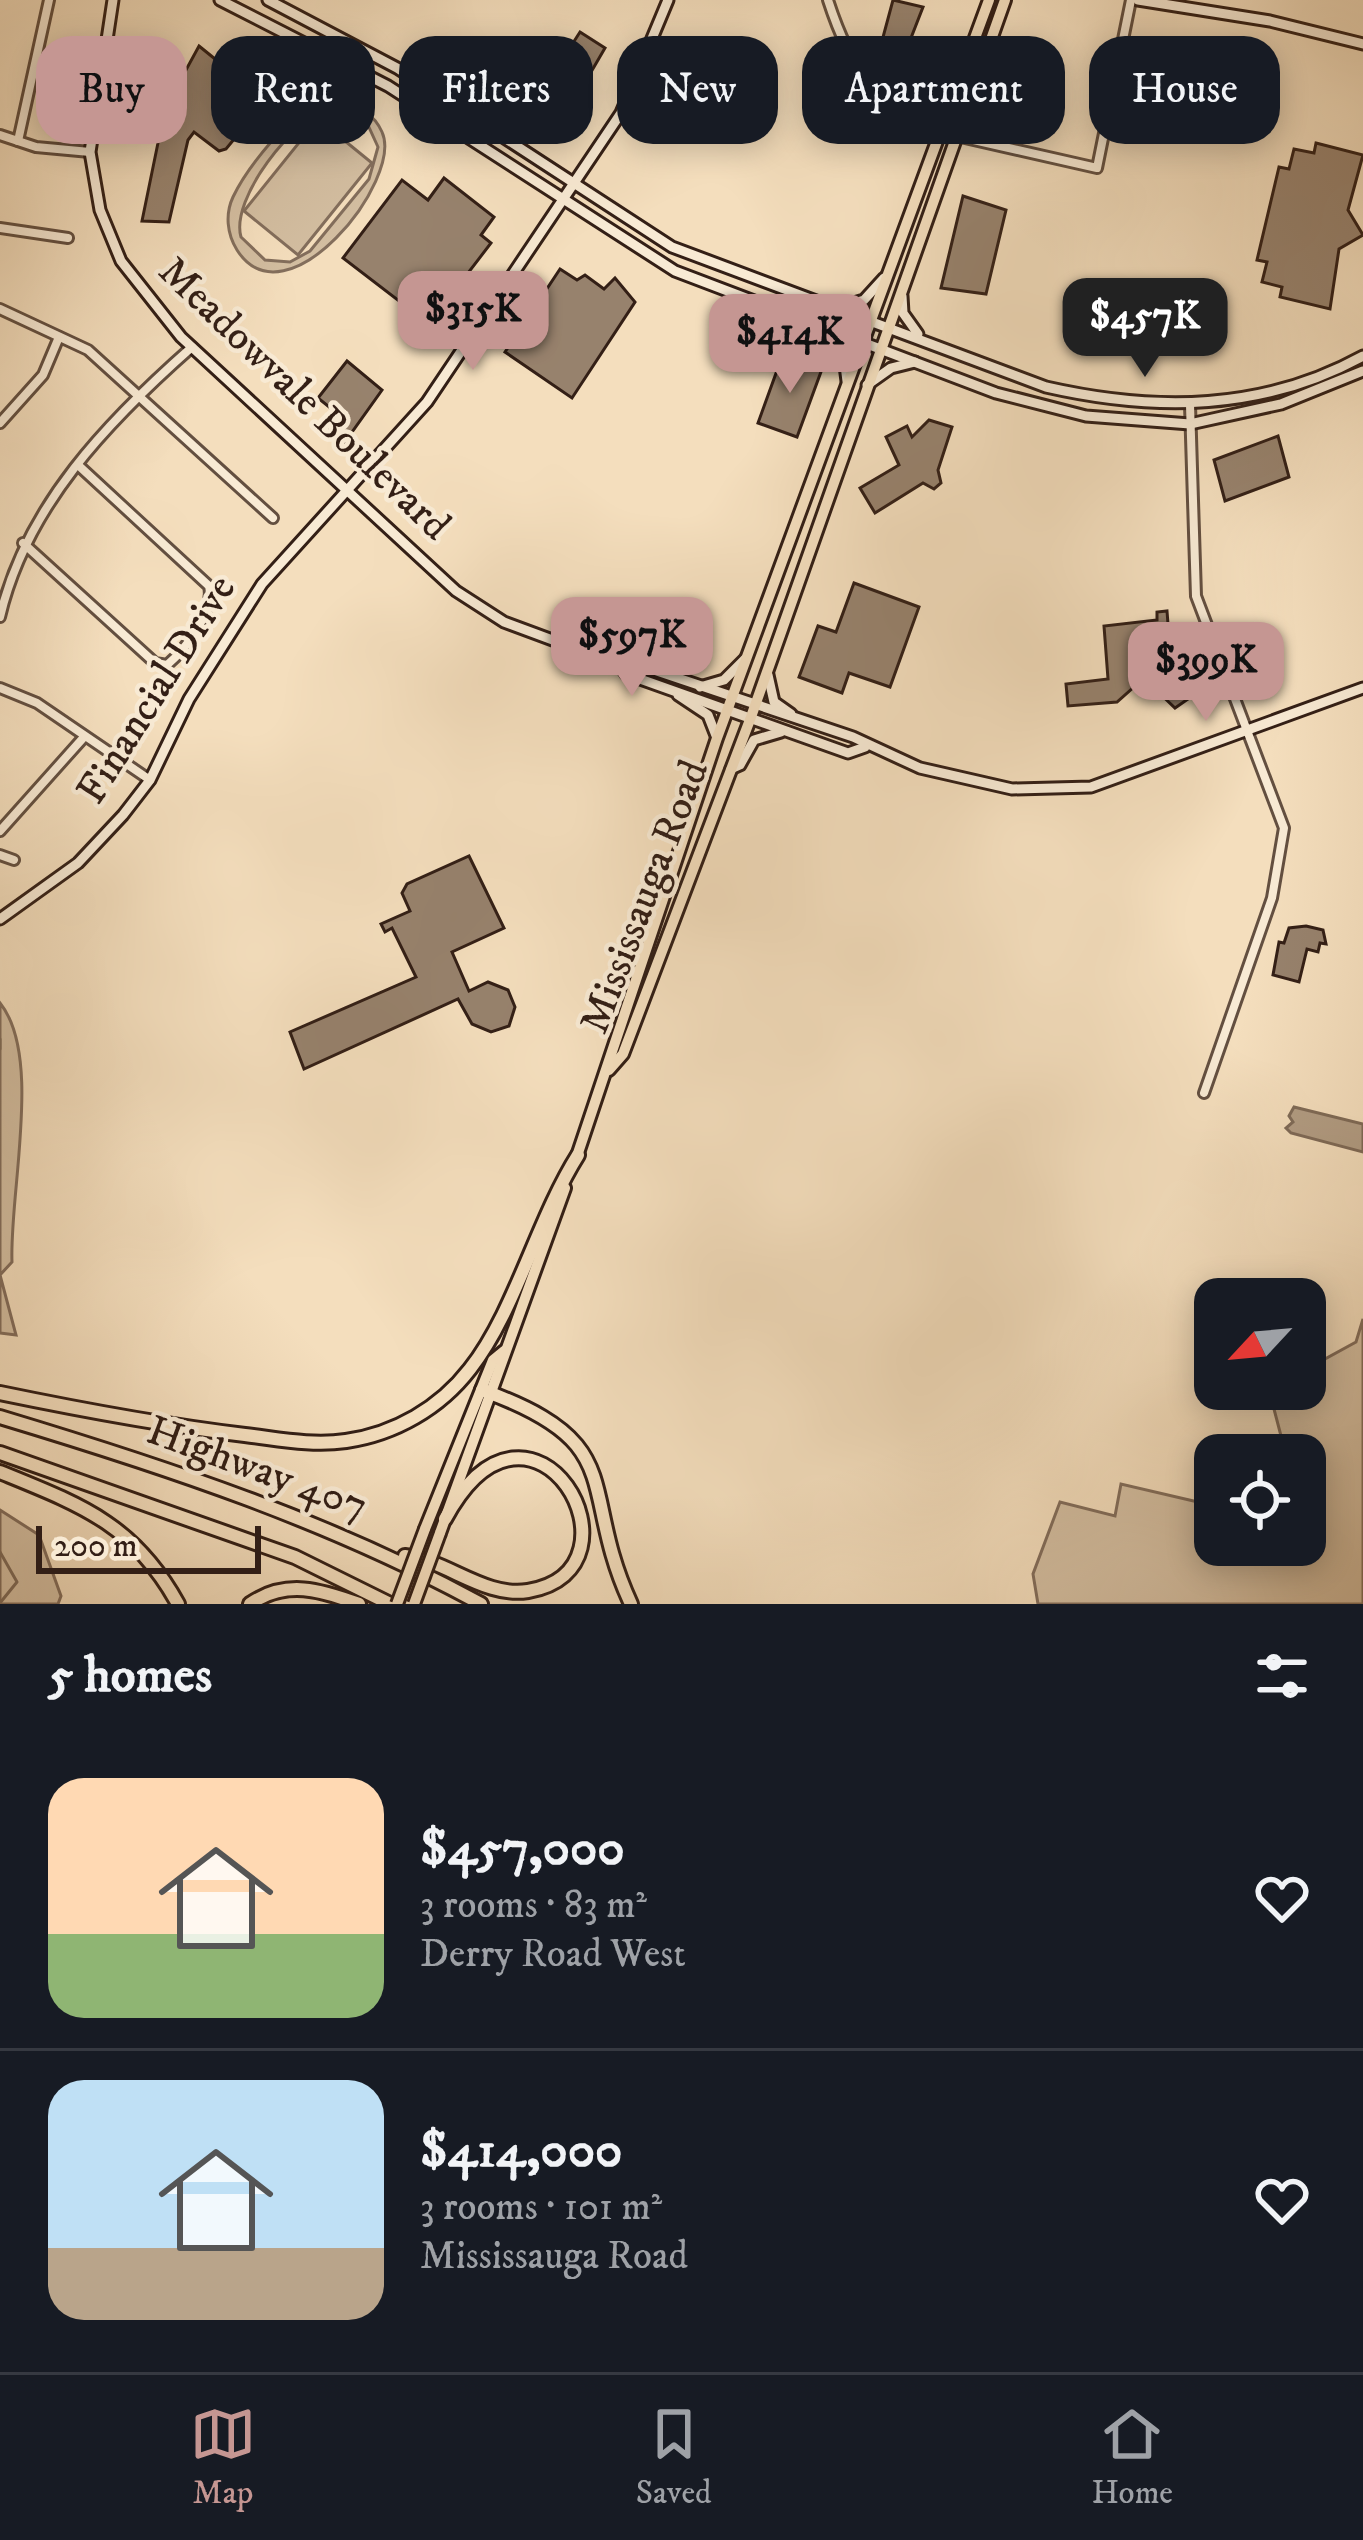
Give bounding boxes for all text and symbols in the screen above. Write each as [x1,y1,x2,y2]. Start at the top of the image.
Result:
chip: Buy [36,36,187,144]
chip: Rent [211,36,375,144]
chip: Filters [399,36,593,144]
chip: New [617,36,778,144]
chip: Apartment [802,36,1065,144]
chip: House [1089,36,1280,144]
street label: Meadowvale Boulevard [147,246,461,552]
pin: $315K [389,271,557,373]
pin: $457K [1061,278,1229,380]
text: $315K [425,285,521,334]
text: $457K [1090,292,1200,341]
pin: $414K [706,294,874,396]
text: $414K [736,308,844,357]
street label: Financial Drive [66,566,248,814]
pin: $597K [548,597,716,699]
text: $597K [578,611,686,660]
pin: $399K [1122,622,1290,724]
text: $399K [1155,636,1257,685]
street label: Mississauga Road [569,753,721,1041]
north arrow [1194,1278,1326,1410]
map controls [1194,1278,1326,1566]
street label: Highway 407 [140,1405,374,1533]
button: locate [1194,1434,1326,1566]
scale bar [36,1520,261,1573]
text: 200 m [54,1526,138,1567]
icon: filters [1249,1643,1315,1709]
text: 5 homes [48,1644,212,1708]
text: $457,000 [420,1817,625,1881]
icon: home [144,1826,288,1970]
icon: heart [1249,1865,1315,1931]
text: 3 rooms · 83 m² [420,1881,647,1930]
text: Derry Road West [420,1930,686,1979]
text: $414,000 [420,2119,623,2183]
icon: home [144,2128,288,2272]
icon: heart [1249,2167,1315,2233]
text: 3 rooms · 101 m² [420,2183,662,2232]
text: Mississauga Road [420,2232,688,2281]
tab: Map [190,2401,256,2514]
tab: Saved [636,2401,712,2514]
tab: Home [1091,2401,1173,2514]

